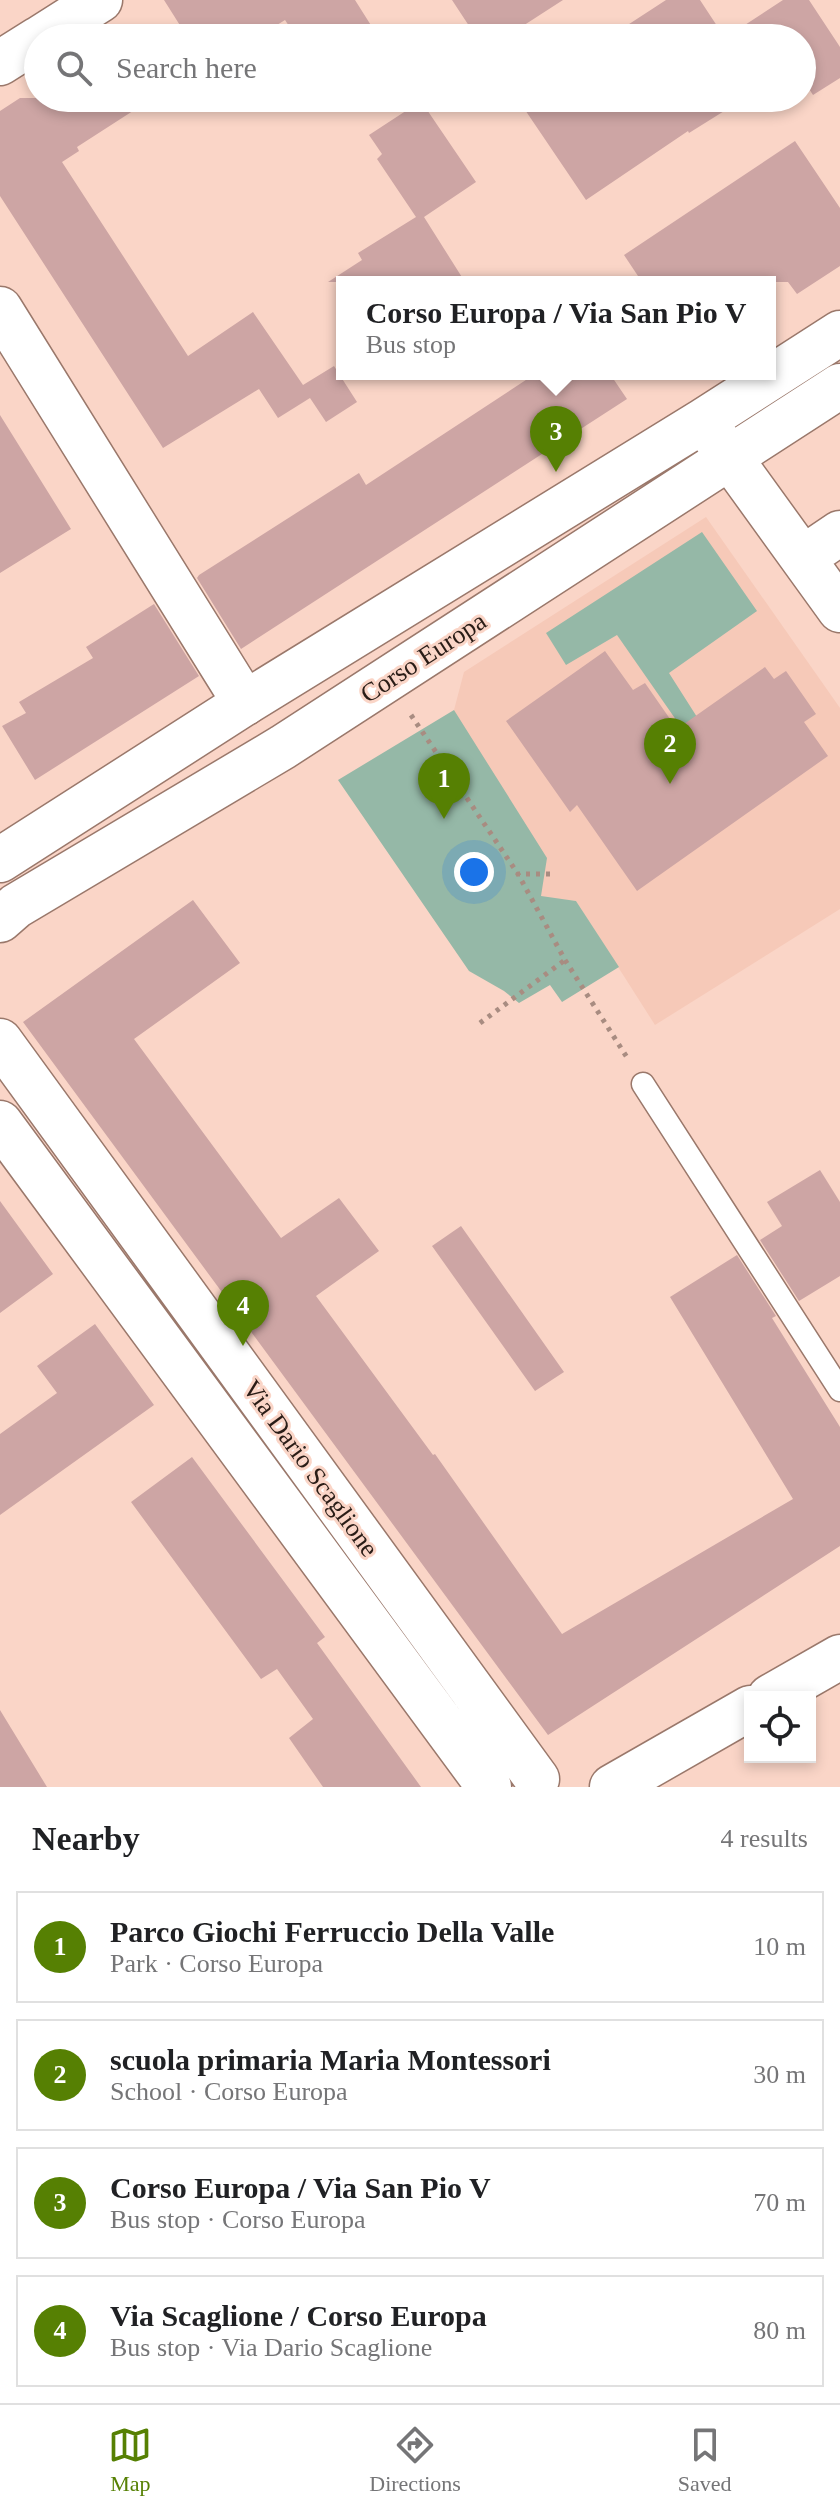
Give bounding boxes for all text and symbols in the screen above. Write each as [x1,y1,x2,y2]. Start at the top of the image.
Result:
search box [24,24,816,112]
icon: search [52,46,96,90]
text: Search here [116,51,257,84]
popup [336,276,776,380]
text: Corso Europa / Via San Pio V [366,296,746,329]
text: Bus stop [366,330,456,359]
pin: 3 [530,406,582,472]
street label: Corso Europa [355,606,492,709]
pin: 2 [644,718,696,784]
pin: 1 [418,753,470,819]
your location [454,852,494,892]
pin: 4 [217,1280,269,1346]
street label: Via Dario Scaglione [237,1375,384,1562]
map controls [744,1691,816,1763]
button: locate [744,1691,816,1763]
text: Nearby [32,1820,140,1857]
text: 4 results [721,1824,808,1853]
text: Parco Giochi Ferruccio Della Valle [110,1915,554,1948]
text: 1 [54,1932,67,1961]
text: 10 m [753,1932,806,1961]
text: Park · Corso Europa [110,1949,323,1978]
text: scuola primaria Maria Montessori [110,2043,551,2076]
text: 2 [54,2060,67,2089]
text: 30 m [753,2060,806,2089]
text: School · Corso Europa [110,2077,348,2106]
text: Corso Europa / Via San Pio V [110,2171,491,2204]
text: 3 [54,2188,67,2217]
text: 70 m [753,2188,806,2217]
text: Bus stop · Corso Europa [110,2205,366,2234]
text: Via Scaglione / Corso Europa [110,2299,487,2332]
text: 4 [54,2316,67,2345]
text: 80 m [753,2316,806,2345]
text: Bus stop · Via Dario Scaglione [110,2333,432,2362]
tab: Map [108,2423,152,2497]
tab: Directions [369,2423,461,2497]
tab: Saved [678,2423,732,2497]

